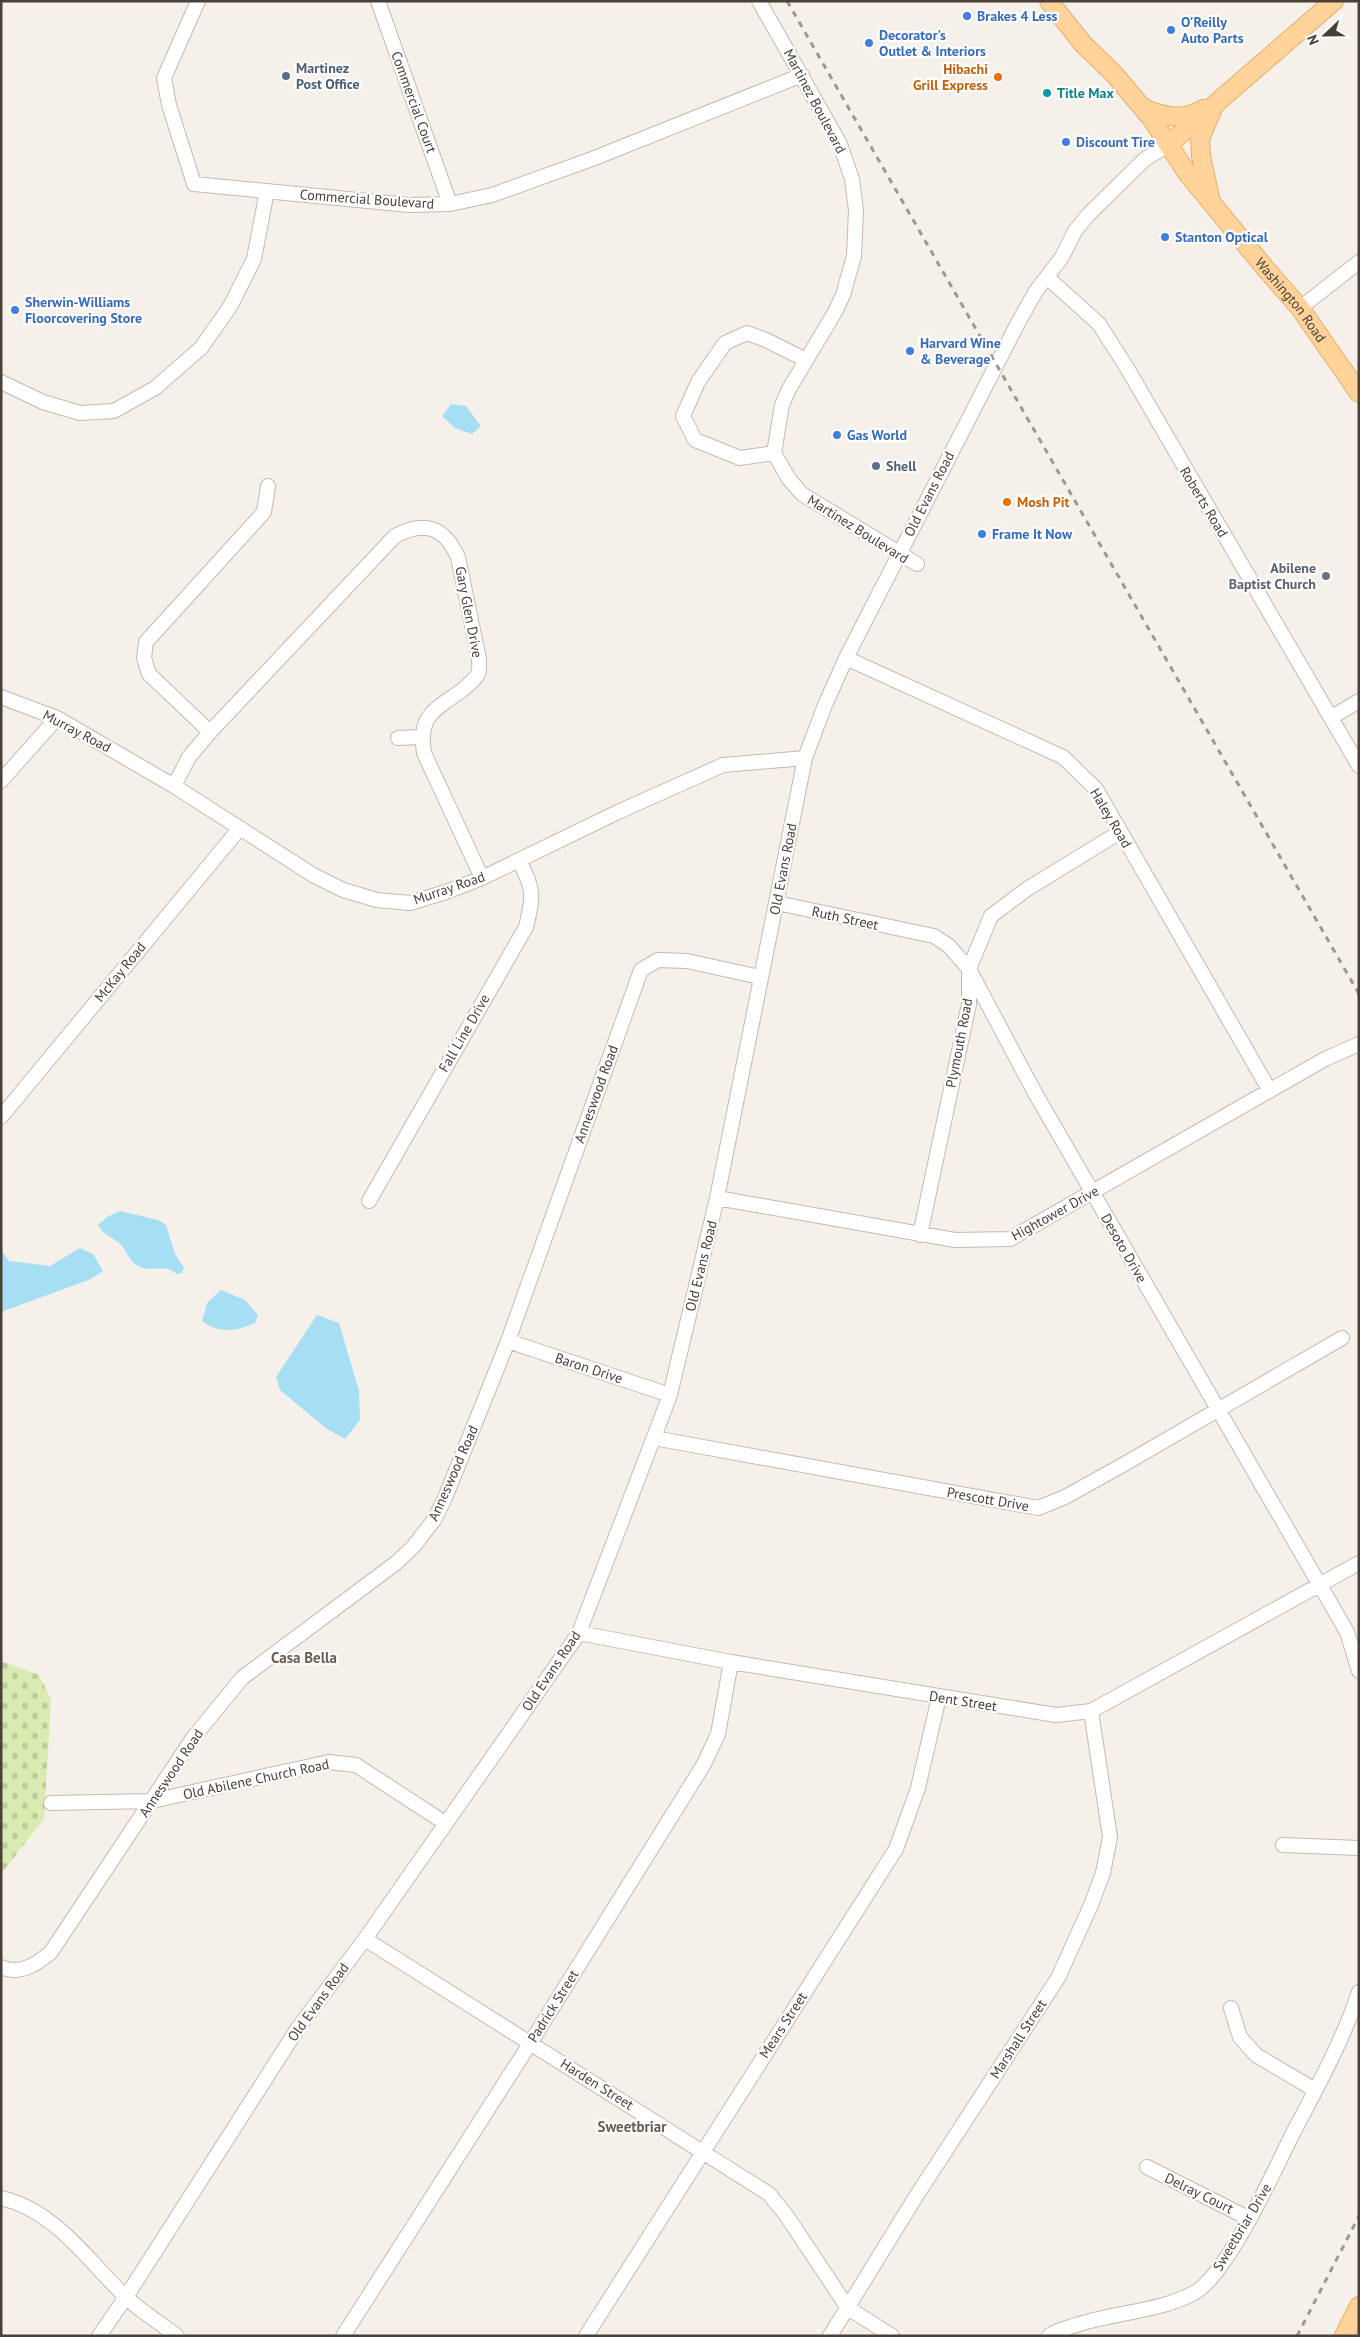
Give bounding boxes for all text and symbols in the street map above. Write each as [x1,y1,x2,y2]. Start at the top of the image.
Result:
place label: Brakes 4 Less [977,7,1058,25]
marker: Brakes 4 Less [961,10,973,22]
north arrow [1300,10,1350,60]
place label: O'Reilly Auto Parts [1181,13,1244,47]
marker: O'Reilly Auto Parts [1165,24,1177,36]
place label: Decorator's Outlet & Interiors [879,26,986,60]
text: N [1303,32,1323,48]
marker: Decorator's Outlet & Interiors [863,37,875,49]
street label: Martinez Boulevard [780,46,850,156]
street label: Commercial Court [387,49,441,156]
place label: Martinez Post Office [296,59,360,93]
place label: Hibachi Grill Express [913,60,988,94]
marker: Martinez Post Office [280,70,292,82]
marker: Hibachi Grill Express [992,71,1004,83]
place label: Title Max [1057,84,1115,102]
marker: Title Max [1041,87,1053,99]
place label: Discount Tire [1076,133,1155,151]
marker: Discount Tire [1060,136,1072,148]
street label: Commercial Boulevard [299,185,435,213]
place label: Stanton Optical [1175,228,1269,246]
marker: Stanton Optical [1159,231,1171,243]
street label: Washington Road [1251,254,1330,346]
place label: Sherwin-Williams Floorcovering Store [25,293,142,327]
marker: Sherwin-Williams Floorcovering Store [9,304,21,316]
place label: Harvard Wine & Beverage [920,334,1001,368]
marker: Harvard Wine & Beverage [904,345,916,357]
place label: Gas World [847,426,907,444]
marker: Gas World [831,429,843,441]
street label: Old Evans Road [900,448,958,540]
place label: Shell [886,457,917,475]
marker: Shell [870,460,882,472]
street label: Roberts Road [1176,463,1232,541]
street label: Martinez Boulevard [804,491,912,567]
place label: Mosh Pit [1017,493,1070,511]
marker: Mosh Pit [1001,496,1013,508]
place label: Frame It Now [992,525,1073,543]
marker: Frame It Now [976,528,988,540]
place label: Abilene Baptist Church [1229,559,1316,593]
street label: Gary Glen Drive [451,565,487,659]
marker: Abilene Baptist Church [1320,570,1332,582]
street label: Murray Road [40,706,114,756]
street label: Haley Road [1086,785,1136,851]
street label: Old Evans Road [765,822,801,916]
street label: Murray Road [411,867,487,909]
street label: Ruth Street [810,902,880,934]
street label: McKay Road [90,938,150,1006]
street label: Fall Line Drive [434,991,494,1075]
street label: Plymouth Road [942,997,976,1089]
street label: Anneswood Road [570,1043,622,1145]
street label: Hightower Drive [1008,1182,1102,1244]
street label: Desoto Drive [1097,1210,1151,1286]
street label: Old Evans Road [681,1219,721,1313]
street label: Baron Drive [553,1349,625,1387]
street label: Anneswood Road [424,1422,482,1524]
street label: Prescott Drive [945,1483,1031,1515]
street label: Old Evans Road [518,1627,584,1715]
district label: Casa Bella [271,1648,337,1667]
street label: Dent Street [928,1687,998,1715]
street label: Anneswood Road [135,1725,207,1821]
street label: Old Abilene Church Road [181,1755,331,1803]
street label: Old Evans Road [283,1959,353,2045]
street label: Padrick Street [524,1966,583,2046]
street label: Mears Street [755,1988,811,2061]
street label: Marshall Street [986,1996,1050,2082]
street label: Harden Street [557,2054,637,2114]
district label: Sweetbriar [597,2117,667,2136]
street label: Delray Court [1162,2169,1237,2217]
street label: Sweetbriar Drive [1209,2180,1275,2274]

